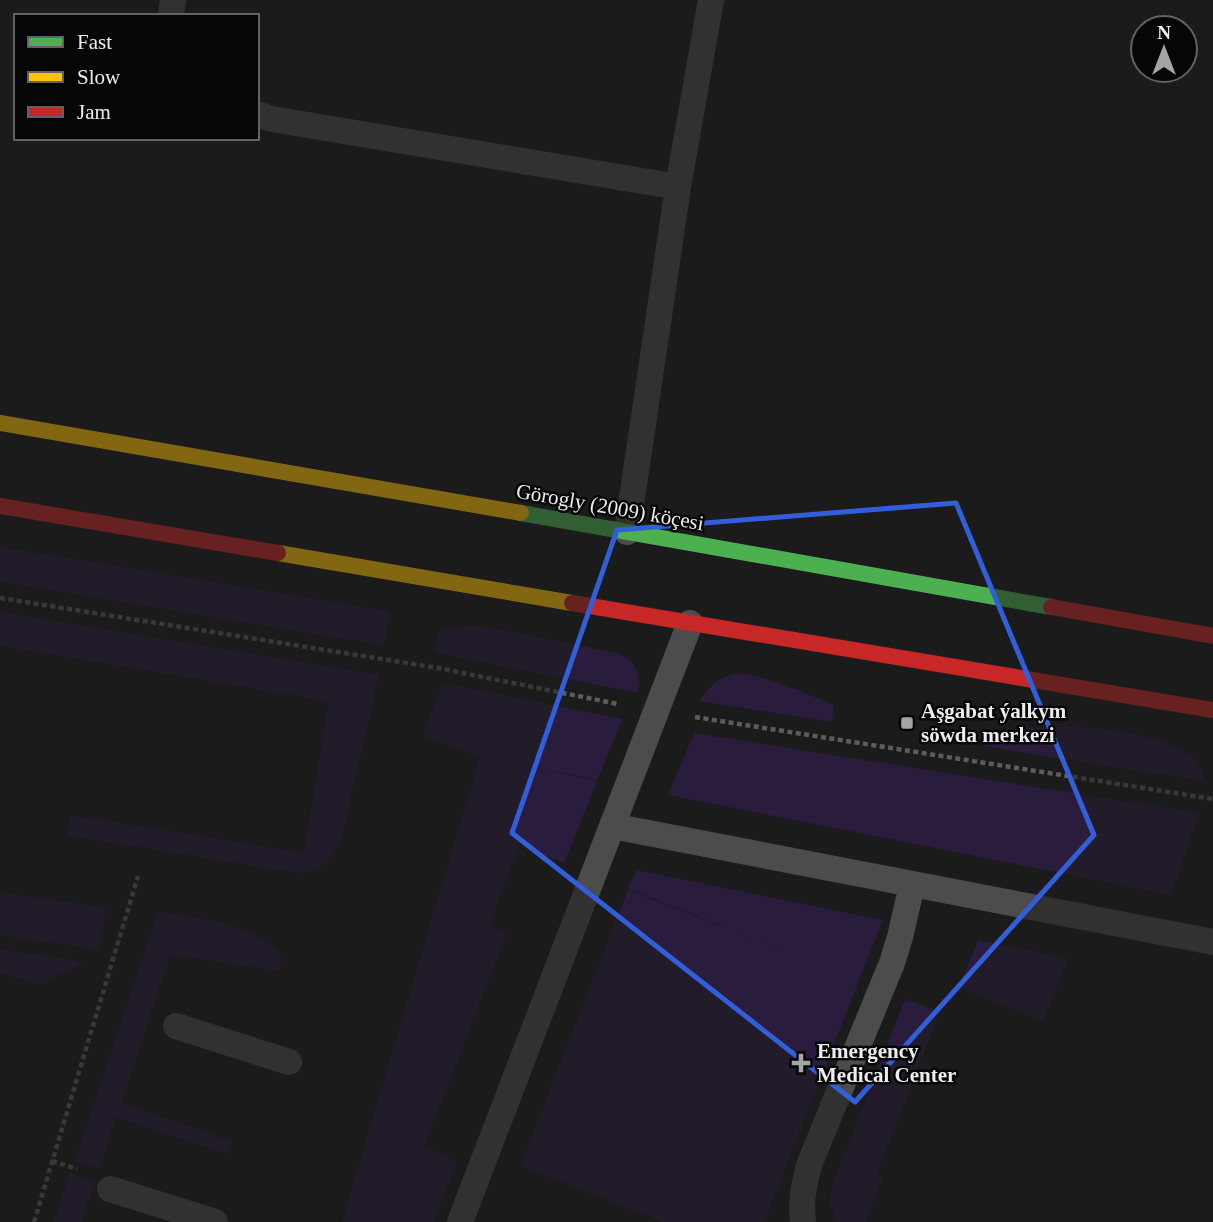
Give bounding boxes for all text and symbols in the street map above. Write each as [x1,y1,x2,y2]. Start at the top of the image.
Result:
legend [14,14,259,140]
north arrow [1129,14,1199,84]
text: N [1157,22,1171,43]
text: Fast [77,30,112,54]
text: Slow [77,65,121,89]
text: Jam [77,100,111,124]
street label: Görogly (2009) köçesi [514,479,706,535]
place label: Aşgabat ýalkym söwda merkezi [921,699,1067,747]
marker: Aşgabat ýalkym söwda merkezi [899,715,915,731]
place label: Emergency Medical Center [817,1039,956,1087]
marker: Emergency Medical Center [791,1053,811,1073]

